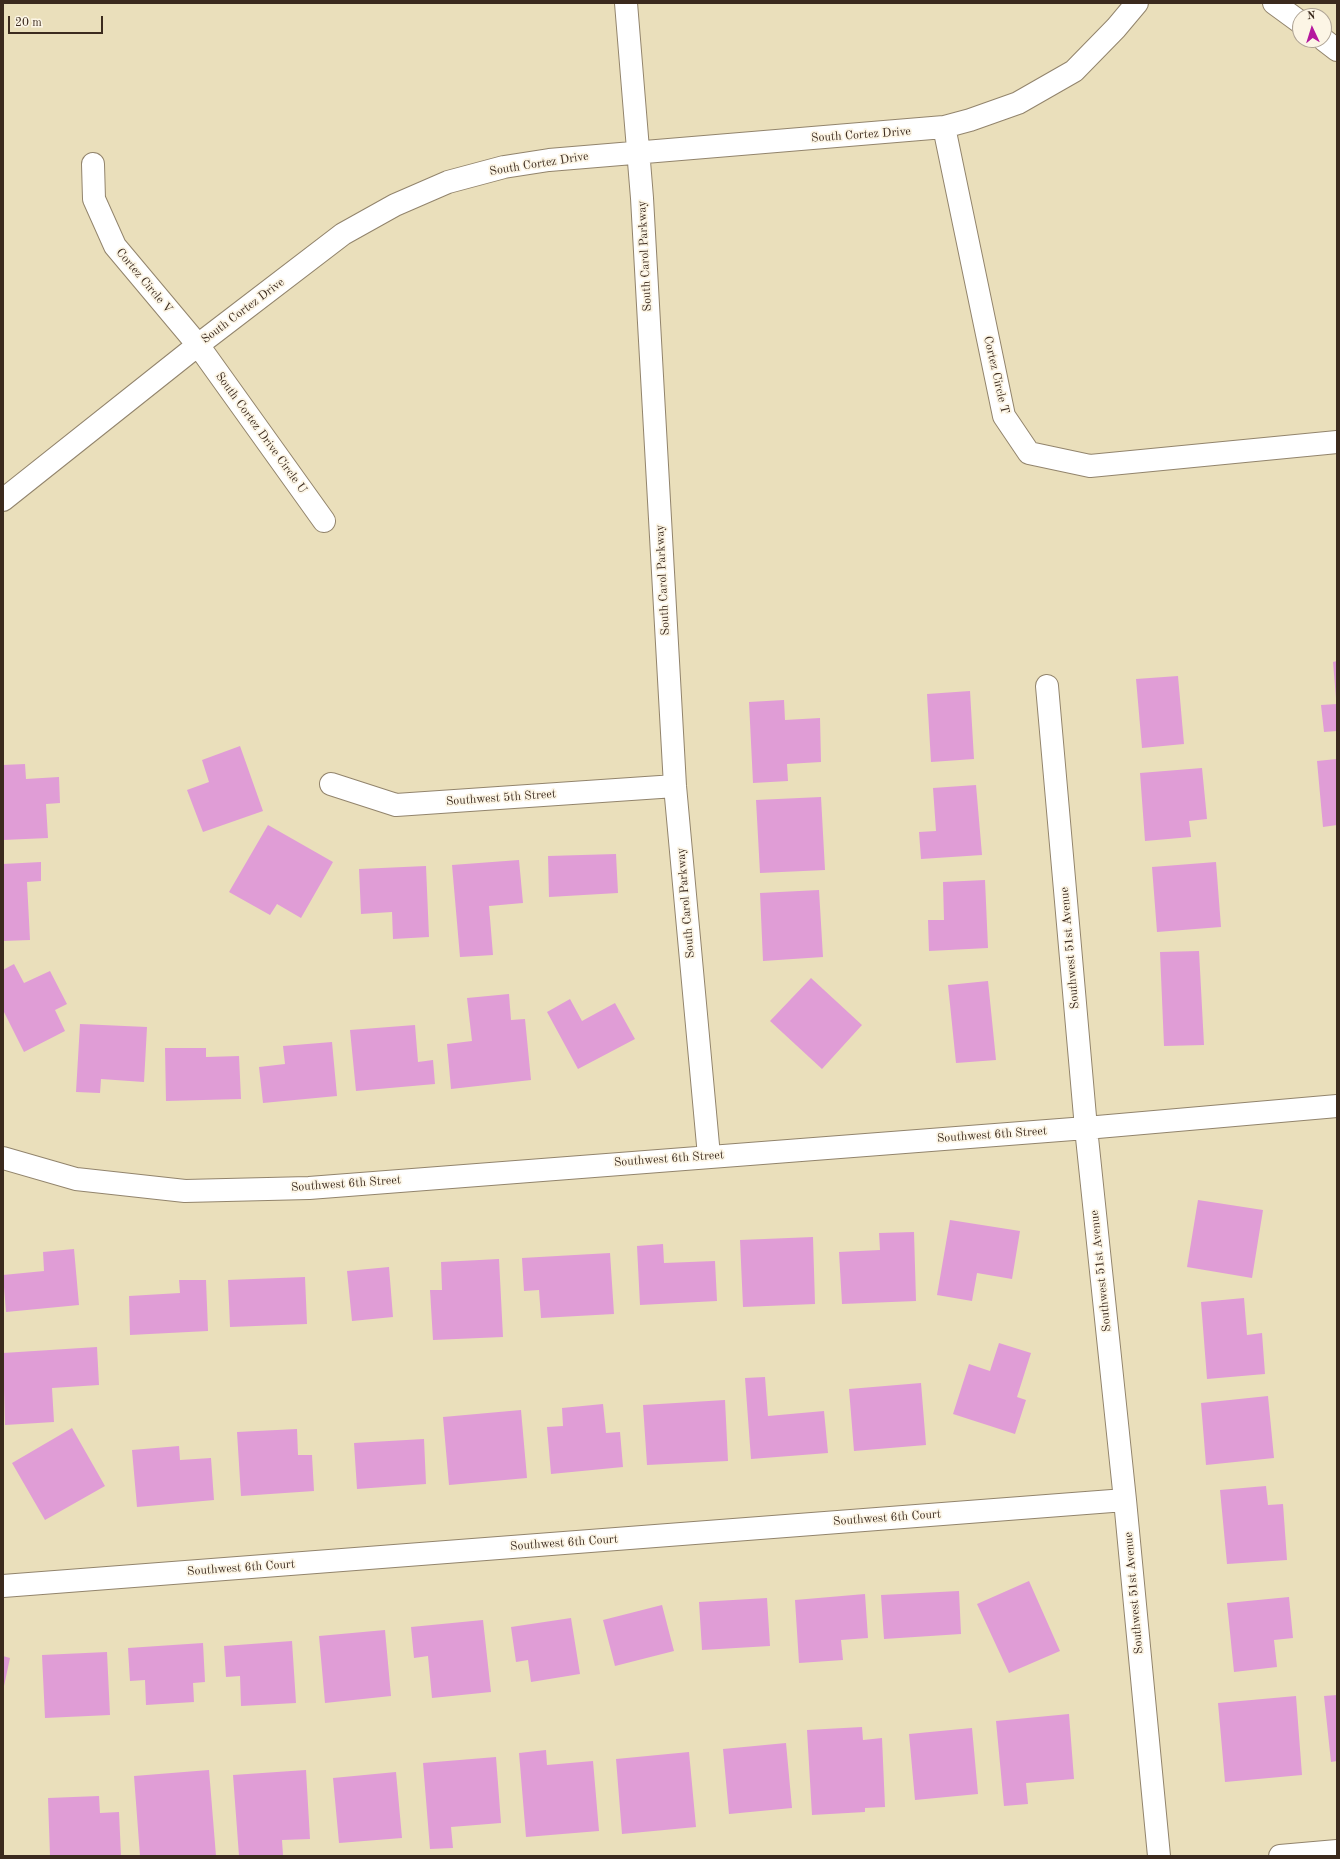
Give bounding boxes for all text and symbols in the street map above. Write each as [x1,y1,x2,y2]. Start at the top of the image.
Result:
scale bar [10,8,105,34]
north arrow [1292,8,1332,48]
text: N [1307,11,1316,22]
text: 20 m [15,17,42,29]
street label: South Cortez Drive [811,124,911,146]
street label: South Cortez Drive [488,149,590,179]
street label: South Carol Parkway [635,200,655,312]
street label: Cortez Circle V [113,246,175,316]
street label: South Cortez Drive [199,275,287,347]
street label: Cortez Circle T [980,335,1012,415]
street label: South Cortez Drive Circle U [212,370,310,496]
street label: South Carol Parkway [653,524,673,636]
street label: Southwest 5th Street [445,787,557,809]
street label: South Carol Parkway [674,847,698,959]
street label: Southwest 51st Avenue [1057,886,1083,1010]
street label: Southwest 6th Street [936,1124,1048,1146]
street label: Southwest 6th Street [613,1148,725,1170]
street label: Southwest 6th Street [290,1173,402,1195]
street label: Southwest 51st Avenue [1087,1209,1115,1333]
street label: Southwest 6th Court [833,1507,941,1529]
street label: Southwest 51st Avenue [1121,1531,1147,1655]
street label: Southwest 6th Court [510,1532,618,1554]
street label: Southwest 6th Court [187,1557,295,1579]

